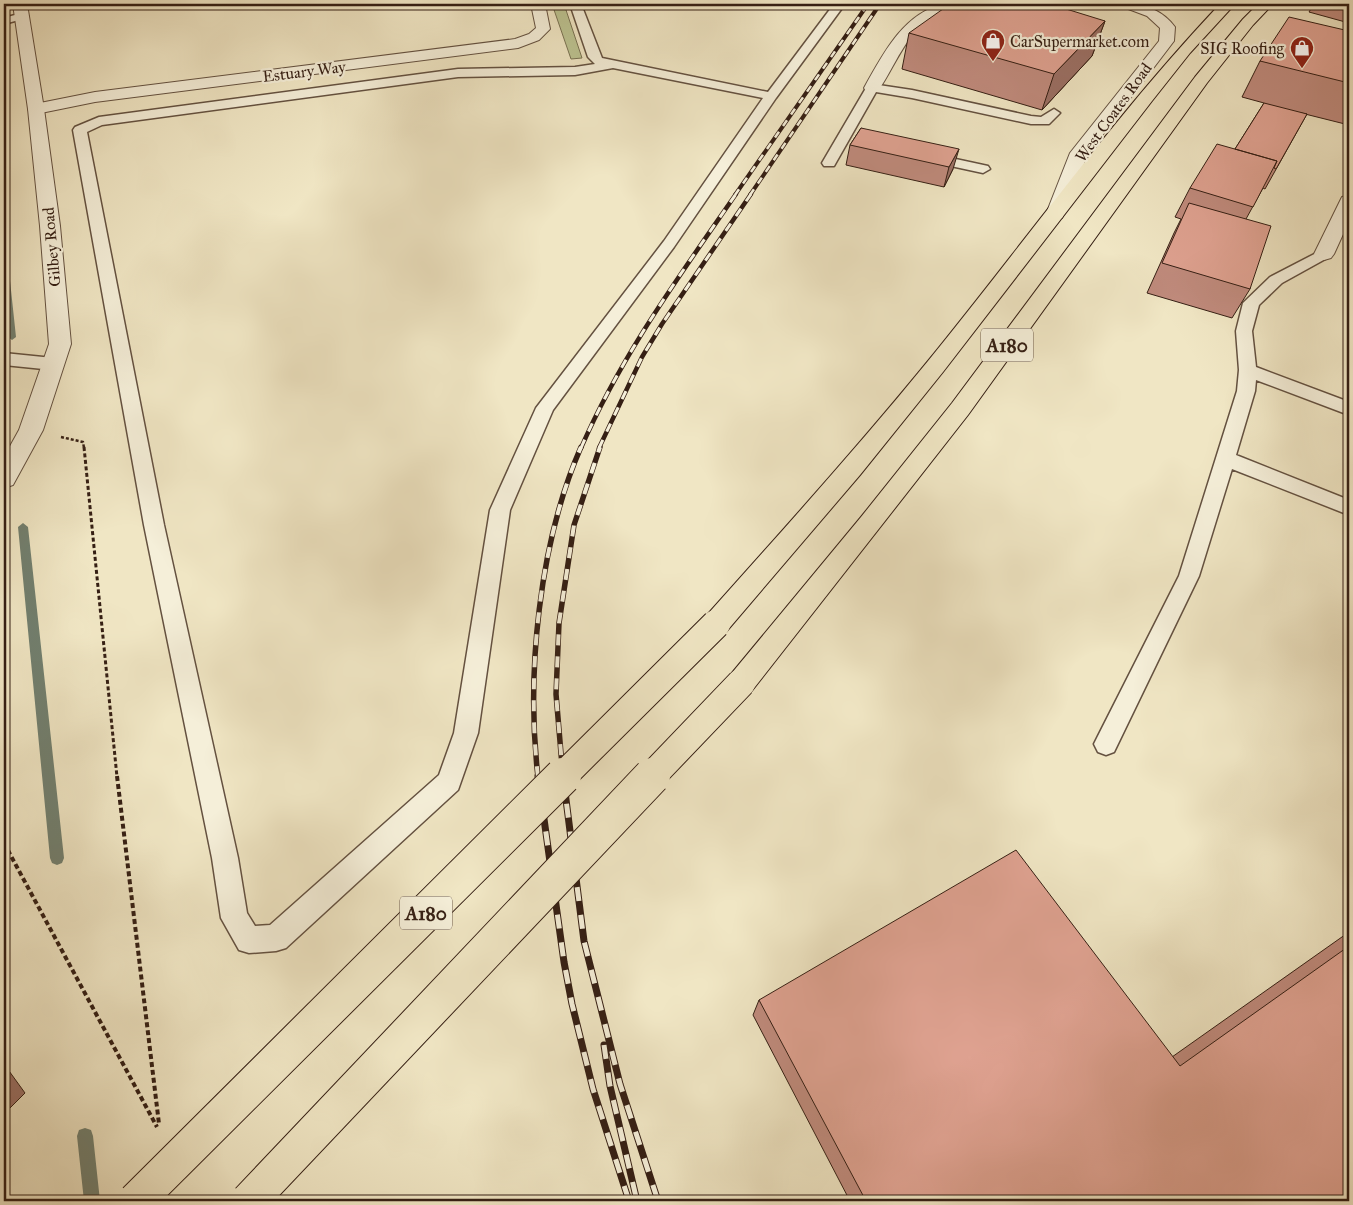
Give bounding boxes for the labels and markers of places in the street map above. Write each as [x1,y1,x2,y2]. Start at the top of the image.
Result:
shop icon: CarSupermarket.com [980,28,1006,62]
place label: CarSupermarket.com [1010,32,1150,51]
shop icon: SIG Roofing [1289,35,1315,69]
place label: SIG Roofing [1200,39,1285,59]

